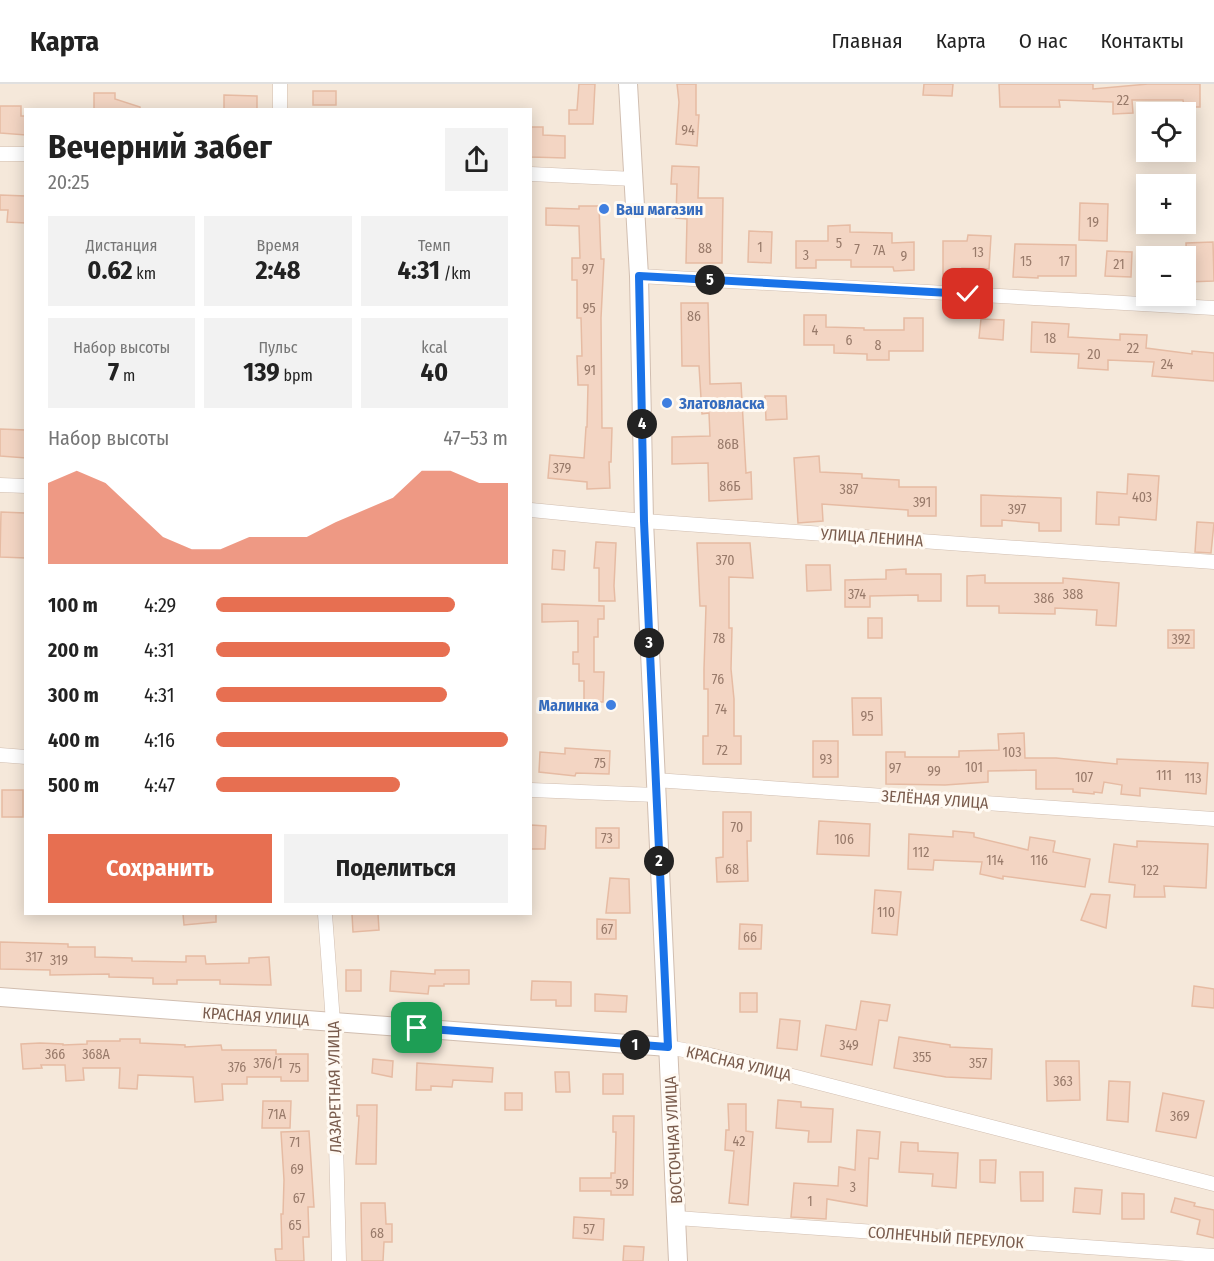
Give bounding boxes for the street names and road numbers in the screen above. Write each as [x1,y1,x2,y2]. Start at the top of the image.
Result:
street label: УЛИЦА ЛЕНИНА [819,524,924,551]
street label: ЗЕЛЁНАЯ УЛИЦА [881,786,990,813]
street label: КРАСНАЯ УЛИЦА [202,1003,311,1030]
street label: ЛАЗАРЕТНАЯ УЛИЦА [324,1020,345,1153]
street label: КРАСНАЯ УЛИЦА [684,1042,794,1085]
street label: ВОСТОЧНАЯ УЛИЦА [661,1075,686,1204]
street label: СОЛНЕЧНЫЙ ПЕРЕУЛОК [867,1223,1025,1252]

